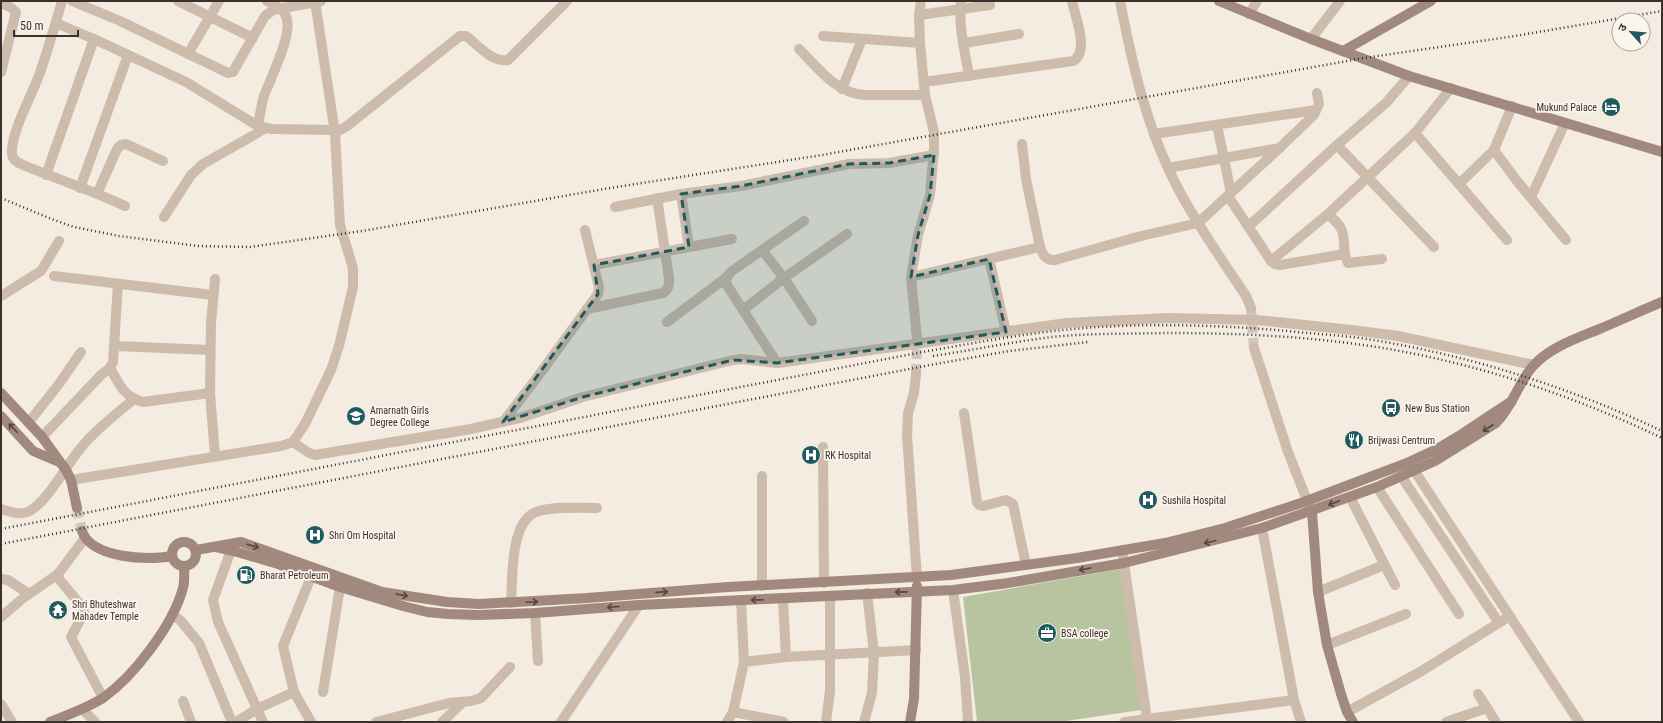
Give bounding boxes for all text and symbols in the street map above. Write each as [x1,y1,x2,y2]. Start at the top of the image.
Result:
scale bar [14,12,78,38]
north arrow [1611,12,1651,52]
text: 50 m [20,19,44,33]
text: उ [1615,21,1630,34]
hotel icon: Mukund Palace [1600,96,1622,118]
place label: Mukund Palace [1537,102,1597,113]
bus stop icon: New Bus Station [1380,397,1402,419]
place label: New Bus Station [1405,403,1470,414]
school or university icon: Amarnath Girls Degree College [345,405,367,427]
place label: Amarnath Girls Degree College [370,405,430,428]
one-way arrow [8,423,18,433]
one-way arrow [1483,424,1494,432]
restaurant icon: Brijwasi Centrum [1343,429,1365,451]
place label: Brijwasi Centrum [1368,435,1435,446]
hospital icon: RK Hospital [800,444,822,466]
place label: RK Hospital [825,450,871,461]
hospital icon: Sushila Hospital [1137,489,1159,511]
place label: Sushila Hospital [1162,495,1226,506]
one-way arrow [1328,500,1340,508]
hospital icon: Shri Om Hospital [304,524,326,546]
place label: Shri Om Hospital [329,530,396,541]
one-way arrow [1203,538,1216,546]
one-way arrow [246,543,259,550]
fuel station icon: Bharat Petroleum [235,564,257,586]
one-way arrow [1079,566,1092,574]
place label: Bharat Petroleum [260,570,328,581]
one-way arrow [895,588,908,596]
one-way arrow [655,589,668,596]
one-way arrow [396,592,409,600]
one-way arrow [751,596,764,603]
one-way arrow [525,598,538,605]
temple icon: Shri Bhuteshwar Mahadev Temple [47,599,69,621]
place label: Shri Bhuteshwar Mahadev Temple [72,599,139,622]
one-way arrow [607,604,620,611]
office icon: BSA college [1036,622,1058,644]
place label: BSA college [1061,628,1109,639]

